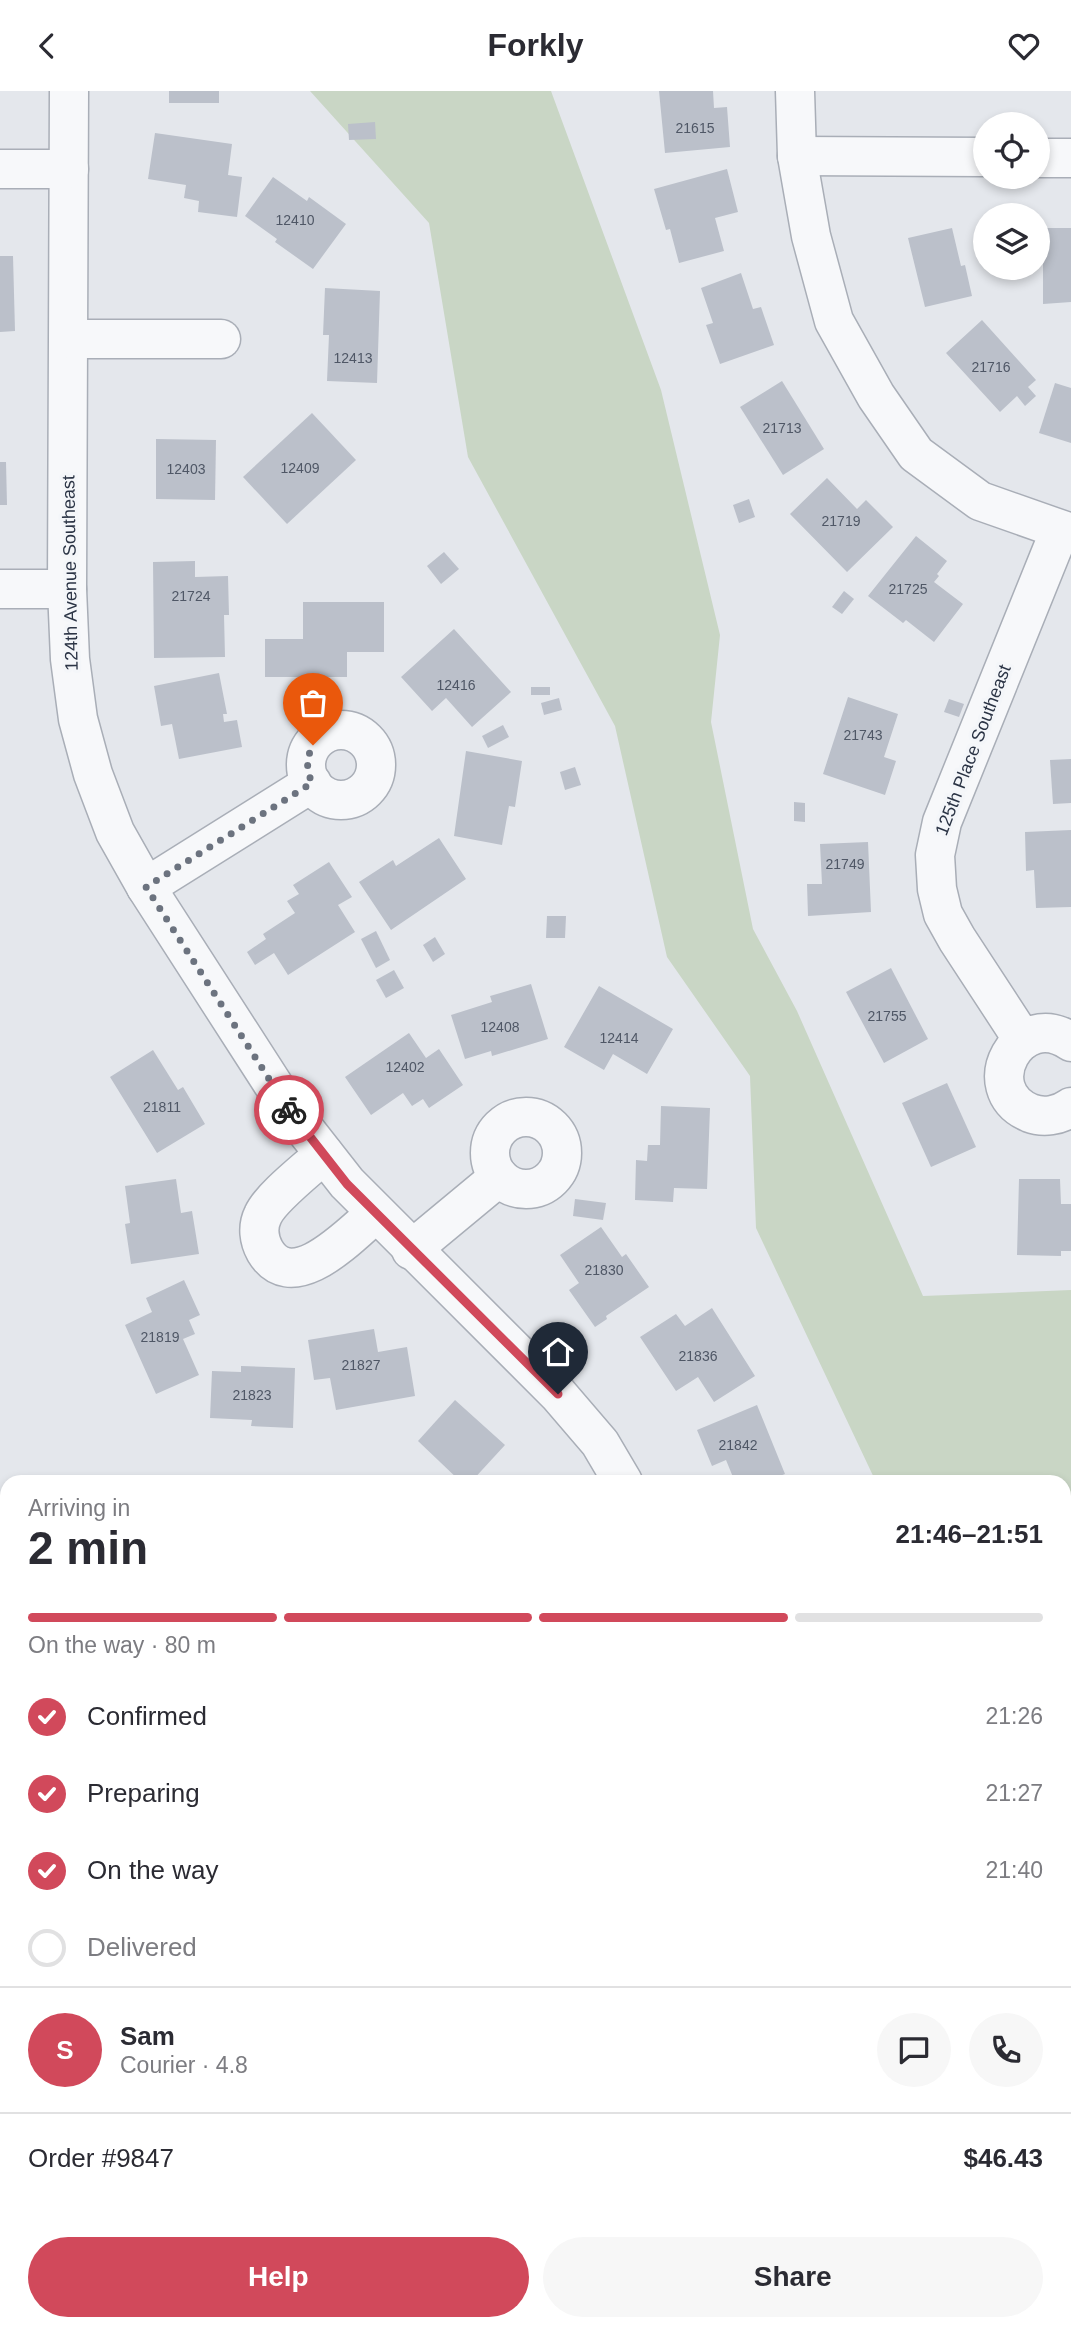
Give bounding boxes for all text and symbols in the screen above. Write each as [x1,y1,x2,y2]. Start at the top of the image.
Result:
icon: back [28,27,66,65]
text: Forkly [487,27,584,63]
icon: heart [1005,27,1043,65]
map controls [973,112,1050,280]
button: locate [973,112,1050,189]
house number: 21615 [676,120,715,136]
button: layers [973,203,1050,280]
house number: 12410 [276,212,315,228]
house number: 12413 [334,350,373,366]
house number: 21716 [972,359,1011,375]
house number: 21713 [763,420,802,436]
house number: 12409 [281,460,320,476]
house number: 12403 [167,461,206,477]
street label: 124th Avenue Southeast [58,475,82,671]
house number: 21719 [822,513,861,529]
house number: 21725 [889,581,928,597]
house number: 21724 [172,588,211,604]
street label: 125th Place Southeast [931,662,1015,838]
pin [283,673,343,745]
house number: 12416 [437,677,476,693]
icon: bag [294,684,332,722]
house number: 21743 [844,727,883,743]
house number: 21749 [826,856,865,872]
house number: 21755 [868,1008,907,1024]
house number: 12408 [481,1019,520,1035]
house number: 12414 [600,1030,639,1046]
house number: 12402 [386,1059,425,1075]
courier [254,1075,324,1145]
icon: bike [270,1091,308,1129]
house number: 21811 [143,1099,181,1115]
house number: 21830 [585,1262,624,1278]
pin [528,1322,588,1394]
house number: 21819 [141,1329,180,1345]
icon: home [539,1333,577,1371]
house number: 21836 [679,1348,718,1364]
house number: 21827 [342,1357,381,1373]
house number: 21823 [233,1387,272,1403]
house number: 21842 [719,1437,758,1453]
text: Arriving in [28,1495,130,1521]
text: 21:46–21:51 [896,1519,1043,1549]
text: 2 min [28,1522,148,1574]
text: On the way · 80 m [28,1632,216,1658]
icon: check [28,1698,66,1736]
text: Confirmed [87,1701,207,1731]
text: 21:26 [985,1703,1043,1729]
icon: check [28,1775,66,1813]
text: Preparing [87,1778,200,1808]
text: 21:27 [985,1780,1043,1806]
icon: check [28,1852,66,1890]
text: On the way [87,1855,219,1885]
text: 21:40 [985,1857,1043,1883]
text: Delivered [87,1932,197,1962]
button: chat [877,2013,951,2087]
button: phone [969,2013,1043,2087]
text: Sam [120,2021,175,2051]
text: S [56,2035,74,2065]
text: Courier · 4.8 [120,2052,248,2078]
text: Order #9847 [28,2143,174,2173]
text: $46.43 [963,2143,1043,2173]
button: Help [28,2237,529,2317]
button: Share [543,2237,1043,2317]

